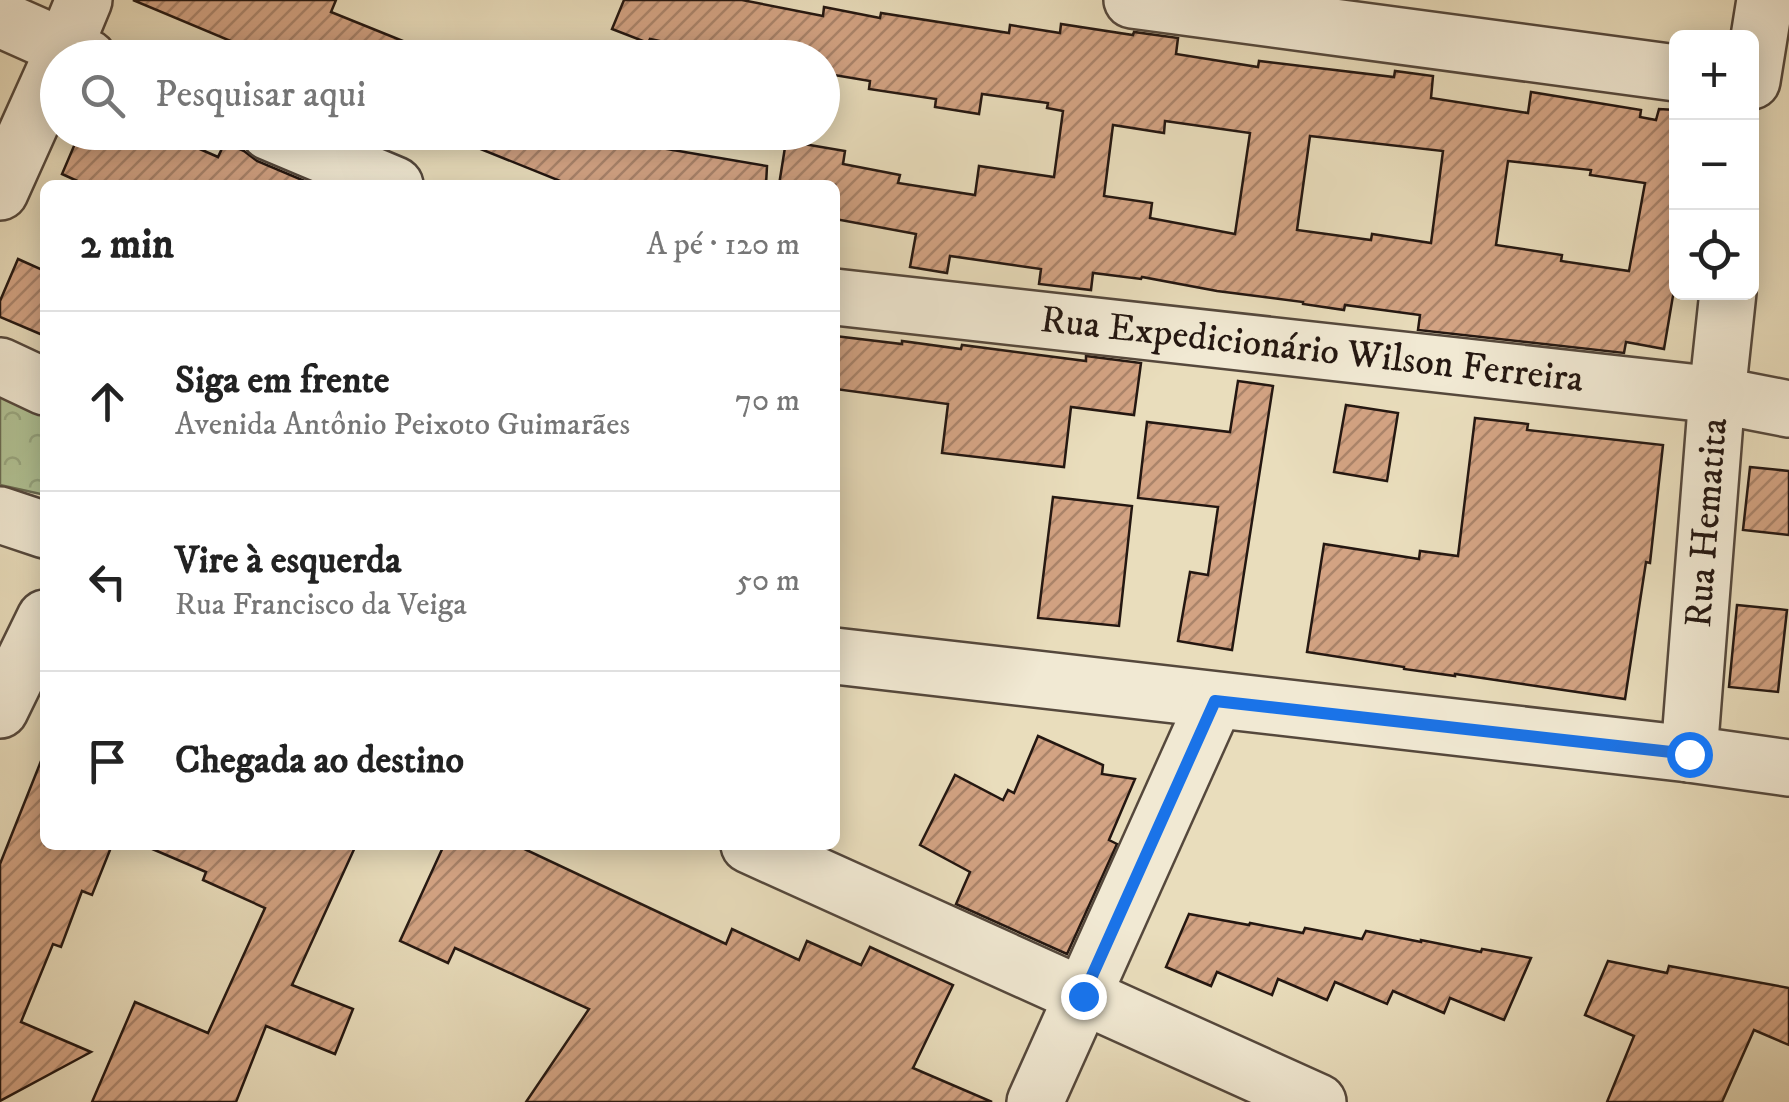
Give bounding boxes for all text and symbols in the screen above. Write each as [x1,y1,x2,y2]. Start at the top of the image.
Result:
map controls [1669,30,1759,300]
button: + [1669,30,1759,120]
search box [40,40,840,150]
icon: search [75,68,130,123]
text: Pesquisar aqui [155,71,366,119]
button: − [1669,120,1759,210]
button: locate [1669,210,1759,300]
text: 2 min [80,219,174,271]
text: A pé · 120 m [646,225,800,265]
street label: Rua Expedicionário Wilson Ferreira [1038,296,1586,404]
text: Siga em frente [175,357,389,405]
icon: ahead [80,374,135,429]
text: 70 m [735,381,800,421]
text: Avenida Antônio Peixoto Guimarães [175,405,630,445]
street label: Rua Hematita [1675,416,1739,629]
text: Vire à esquerda [175,537,401,585]
icon: left [80,554,135,609]
text: 50 m [736,561,800,601]
text: Rua Francisco da Veiga [175,585,467,625]
route start [1667,732,1713,778]
icon: arrive [80,734,135,789]
text: Chegada ao destino [175,737,464,785]
route end [1061,974,1107,1020]

